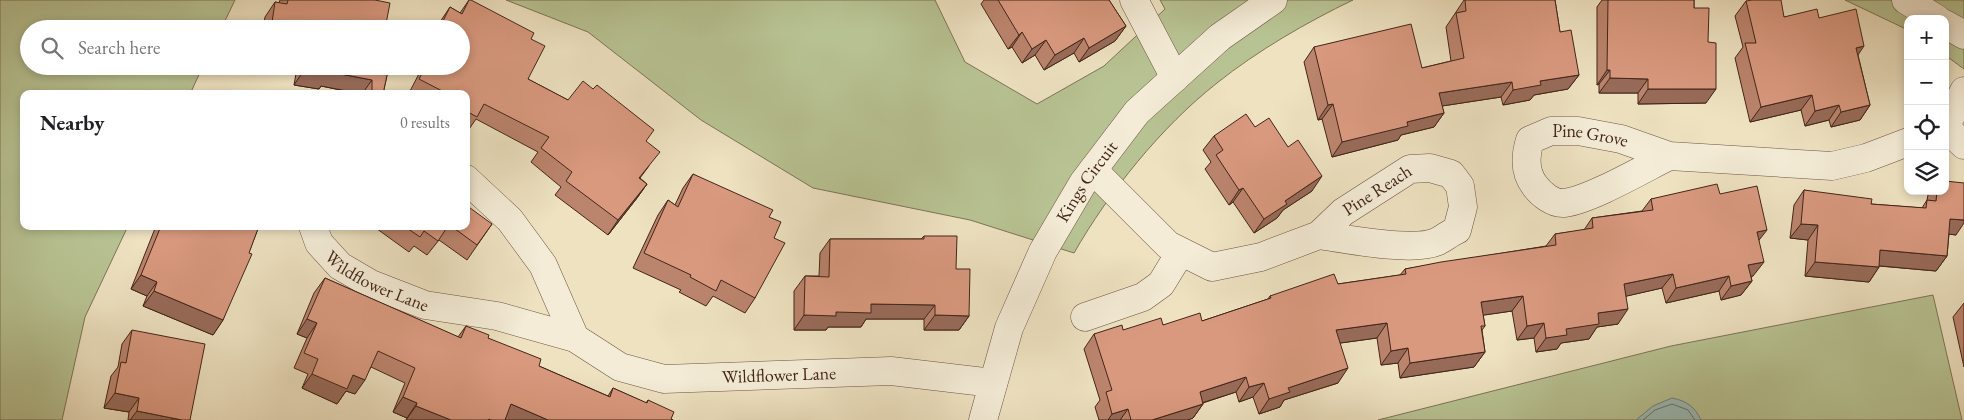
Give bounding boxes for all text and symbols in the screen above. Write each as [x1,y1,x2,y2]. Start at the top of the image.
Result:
map controls [1904,15,1949,195]
button: + [1904,15,1949,60]
search box [20,20,470,75]
icon: search [38,34,66,62]
text: Search here [78,35,160,60]
button: − [1904,60,1949,105]
button: locate [1904,105,1949,150]
text: Nearby [40,109,104,136]
text: 0 results [400,112,450,133]
street label: Pine Grove [1552,119,1632,152]
street label: Kings Circuit [1051,136,1122,226]
button: layers [1904,150,1949,195]
street label: Pine Reach [1338,159,1416,221]
street label: Wildflower Lane [320,245,432,316]
street label: Wildflower Lane [721,361,837,388]

